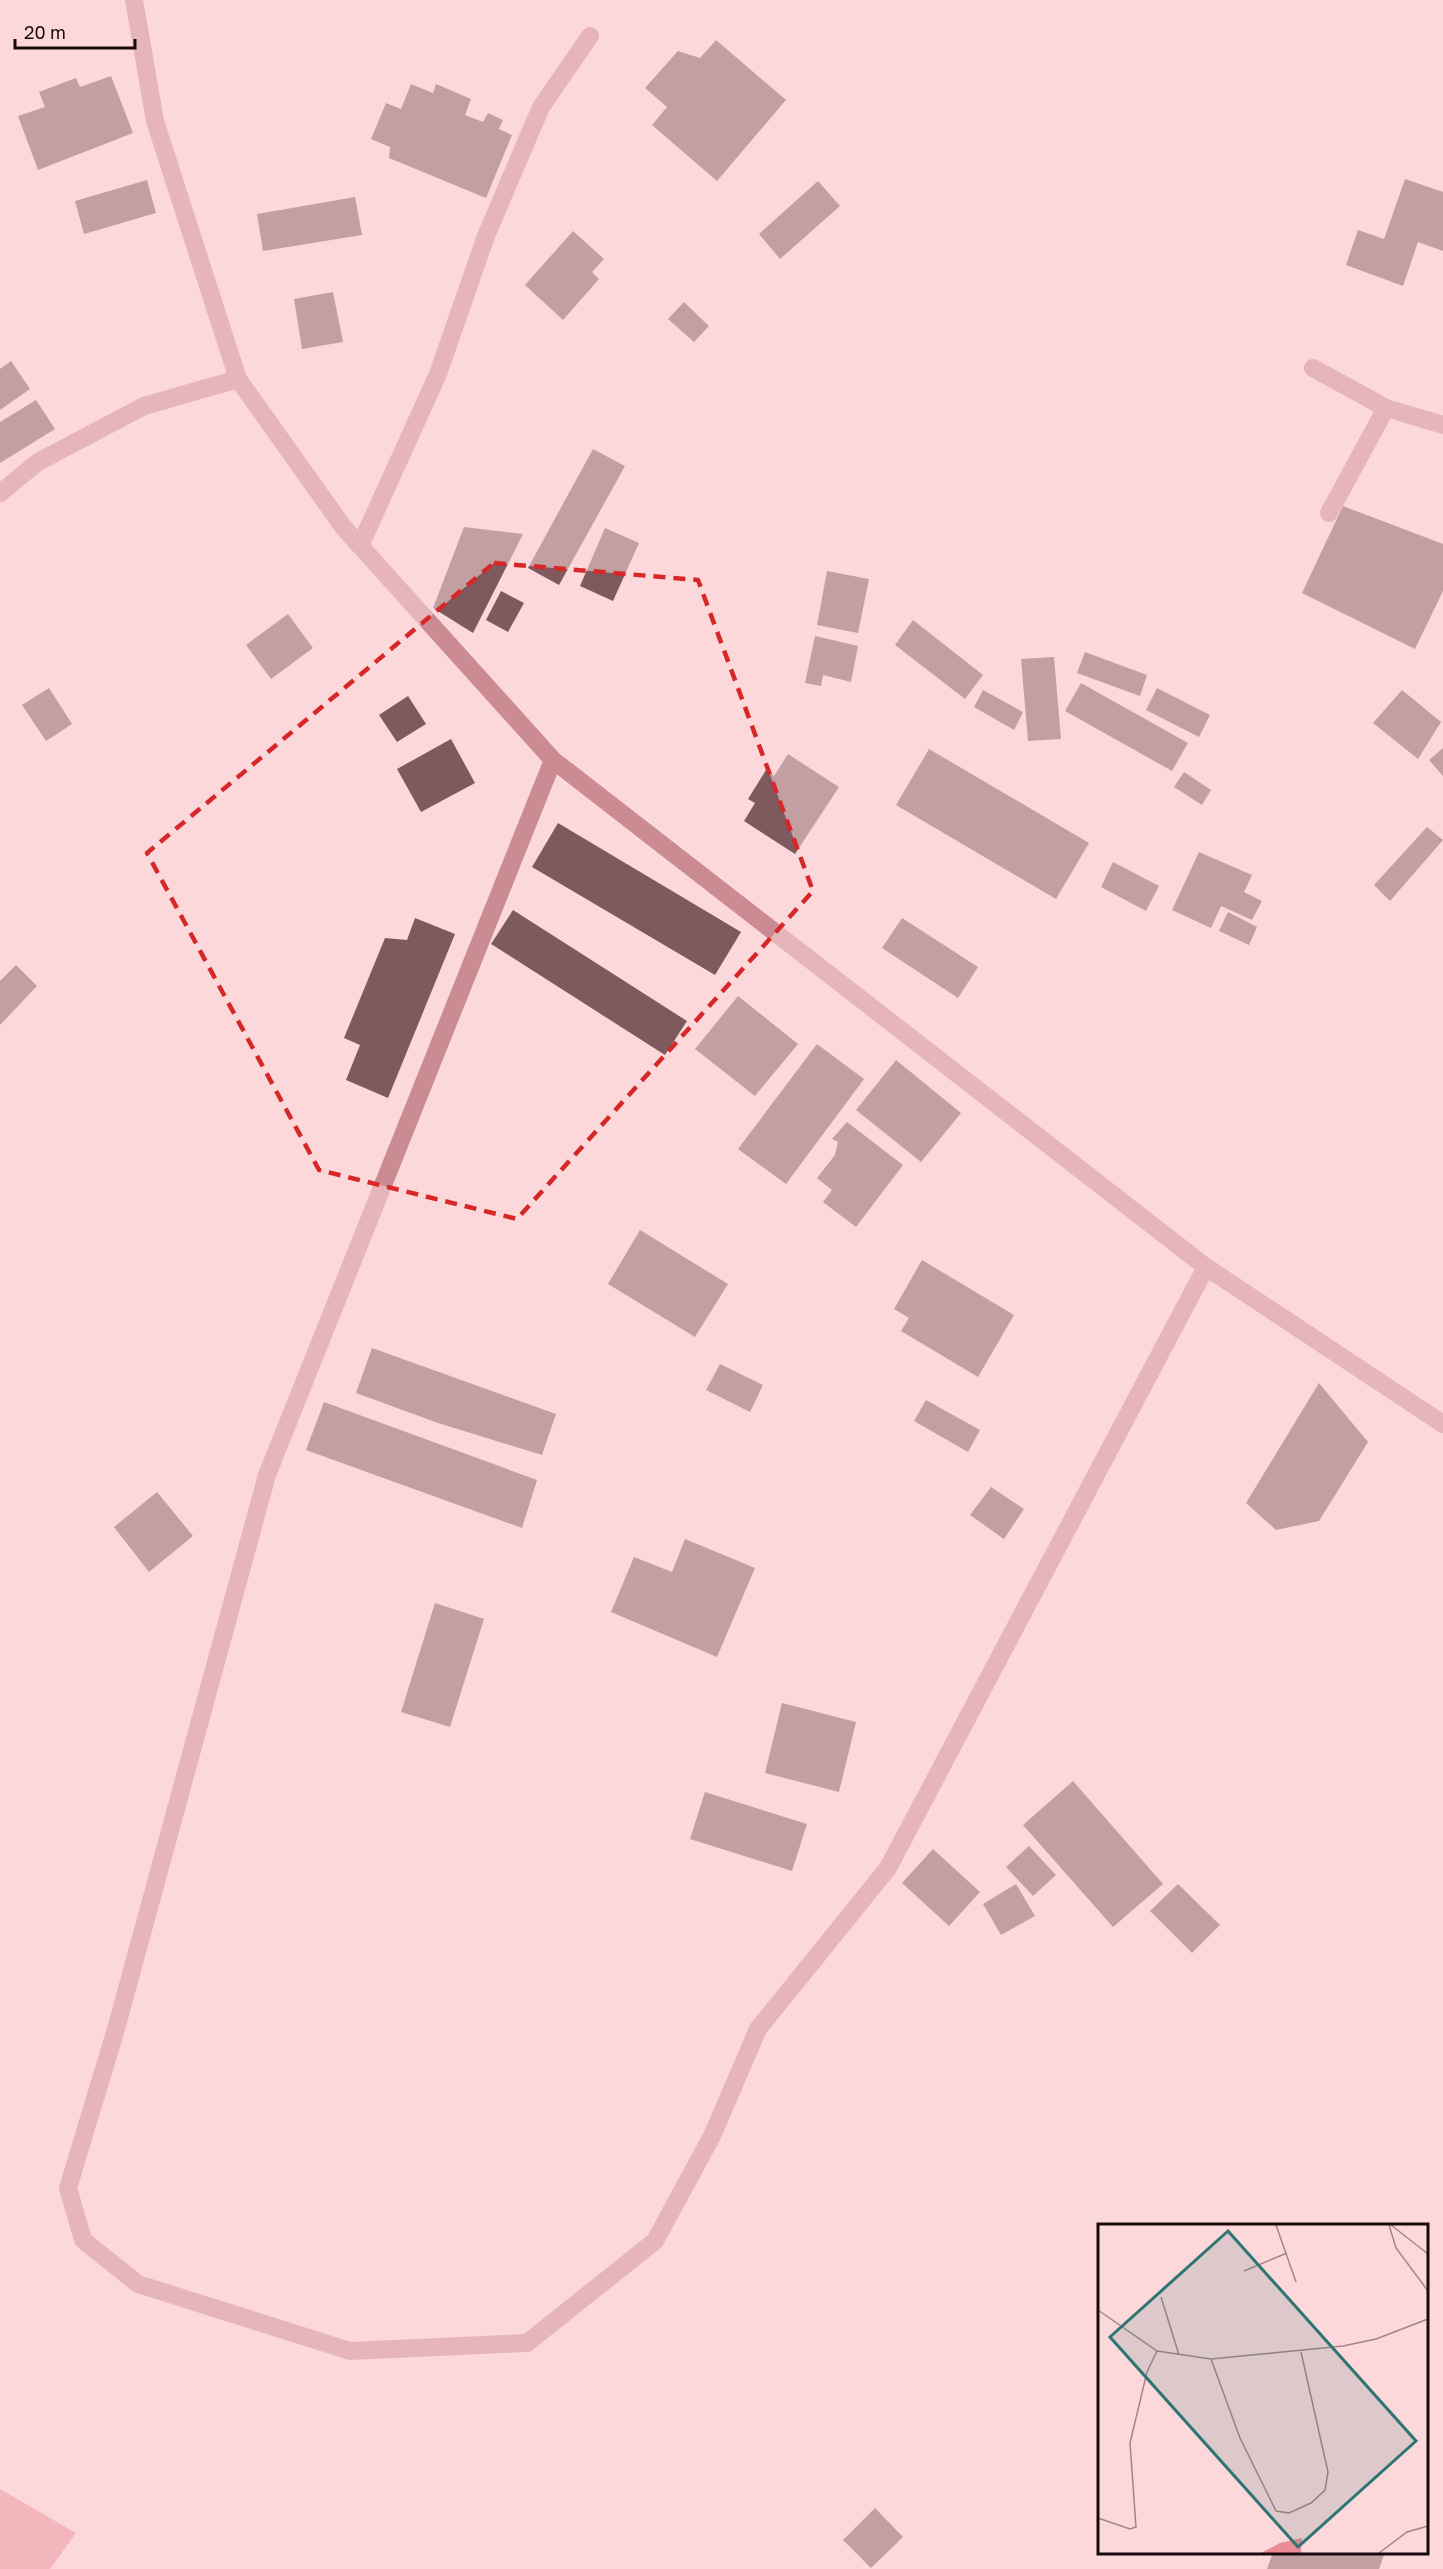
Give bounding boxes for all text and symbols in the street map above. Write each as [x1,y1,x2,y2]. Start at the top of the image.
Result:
scale bar [15,12,135,50]
text: 20 m [24,21,66,43]
inset map [1098,2224,1428,2554]

